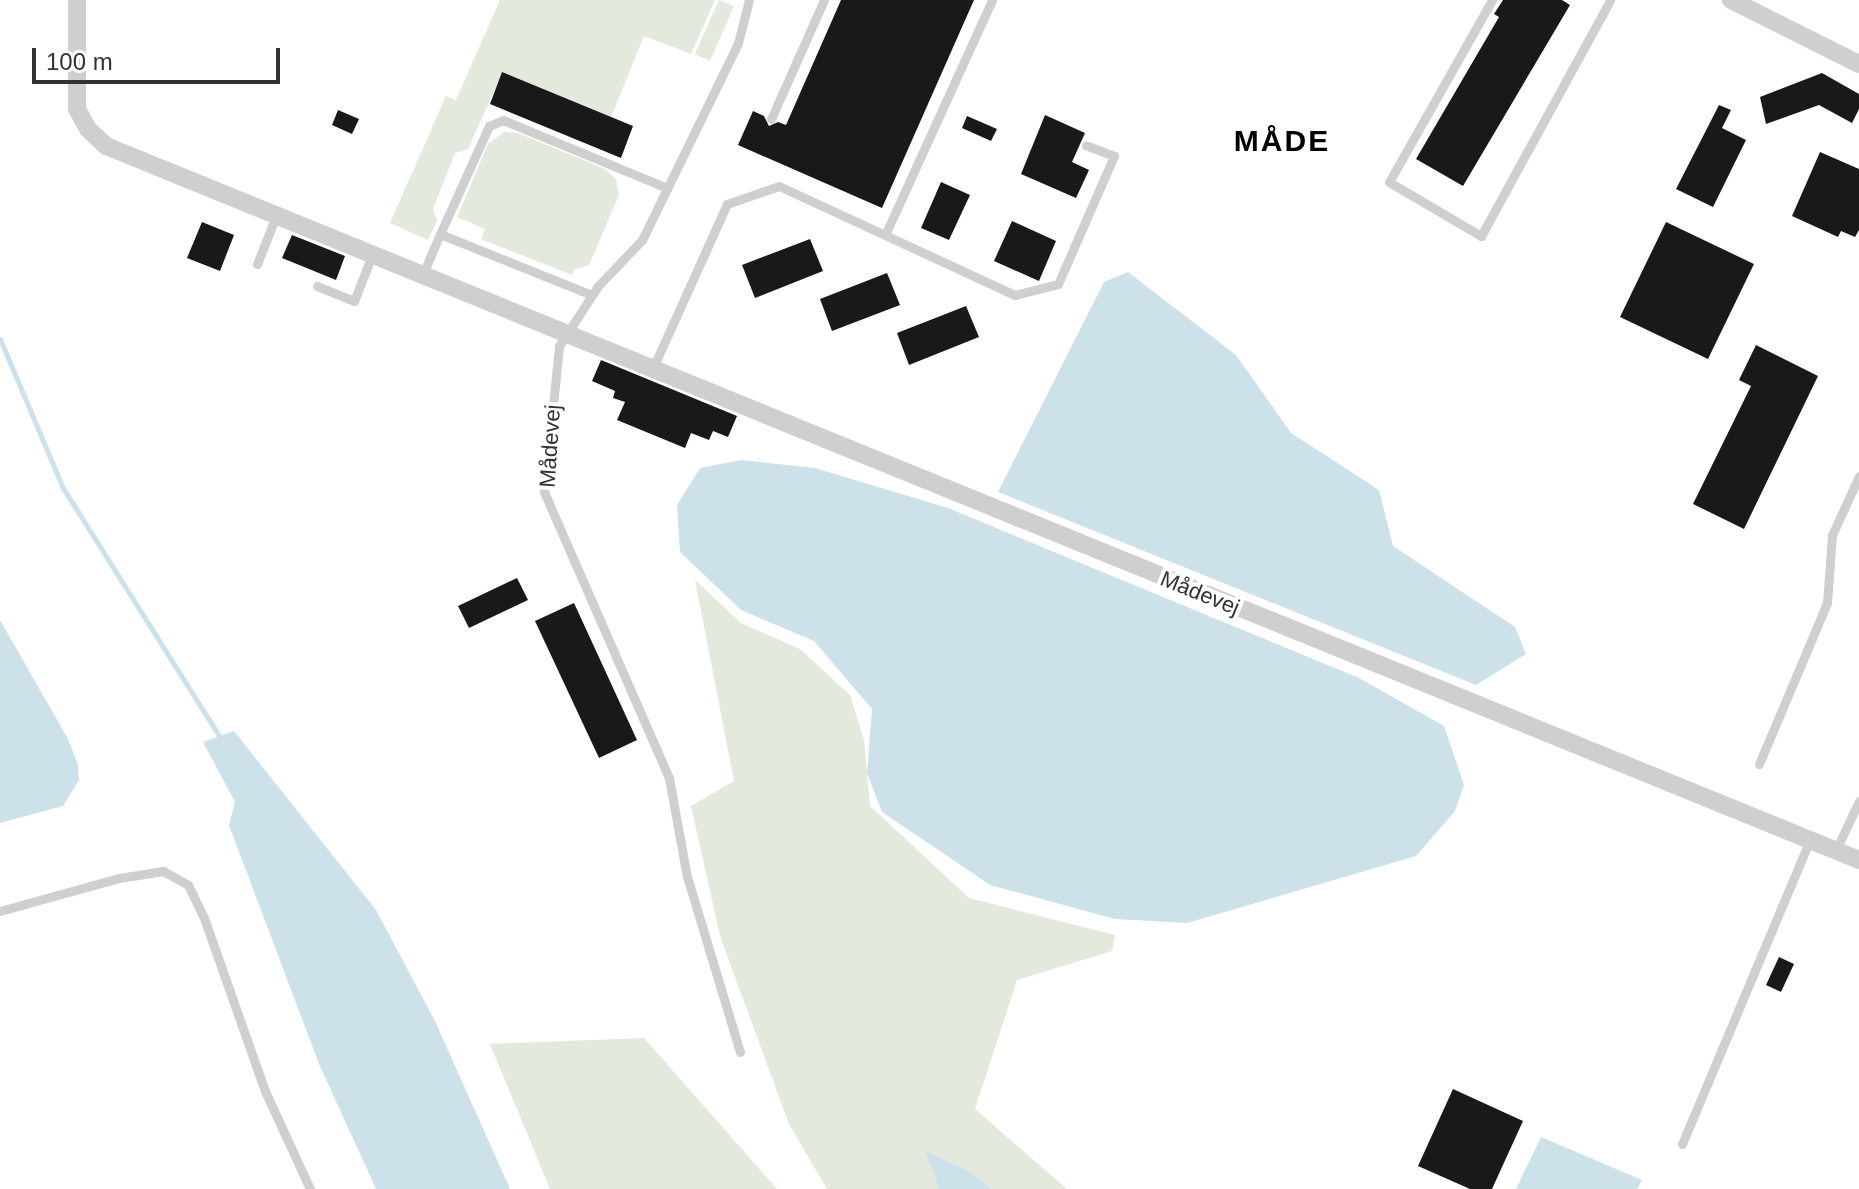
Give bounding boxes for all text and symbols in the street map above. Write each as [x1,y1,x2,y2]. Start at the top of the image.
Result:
scale bar [36,32,284,82]
text: 100 m [46,48,113,75]
district label: MÅDE [1234,123,1330,159]
street label: Mådevej [534,404,566,488]
street label: Mådevej [1157,565,1243,621]

